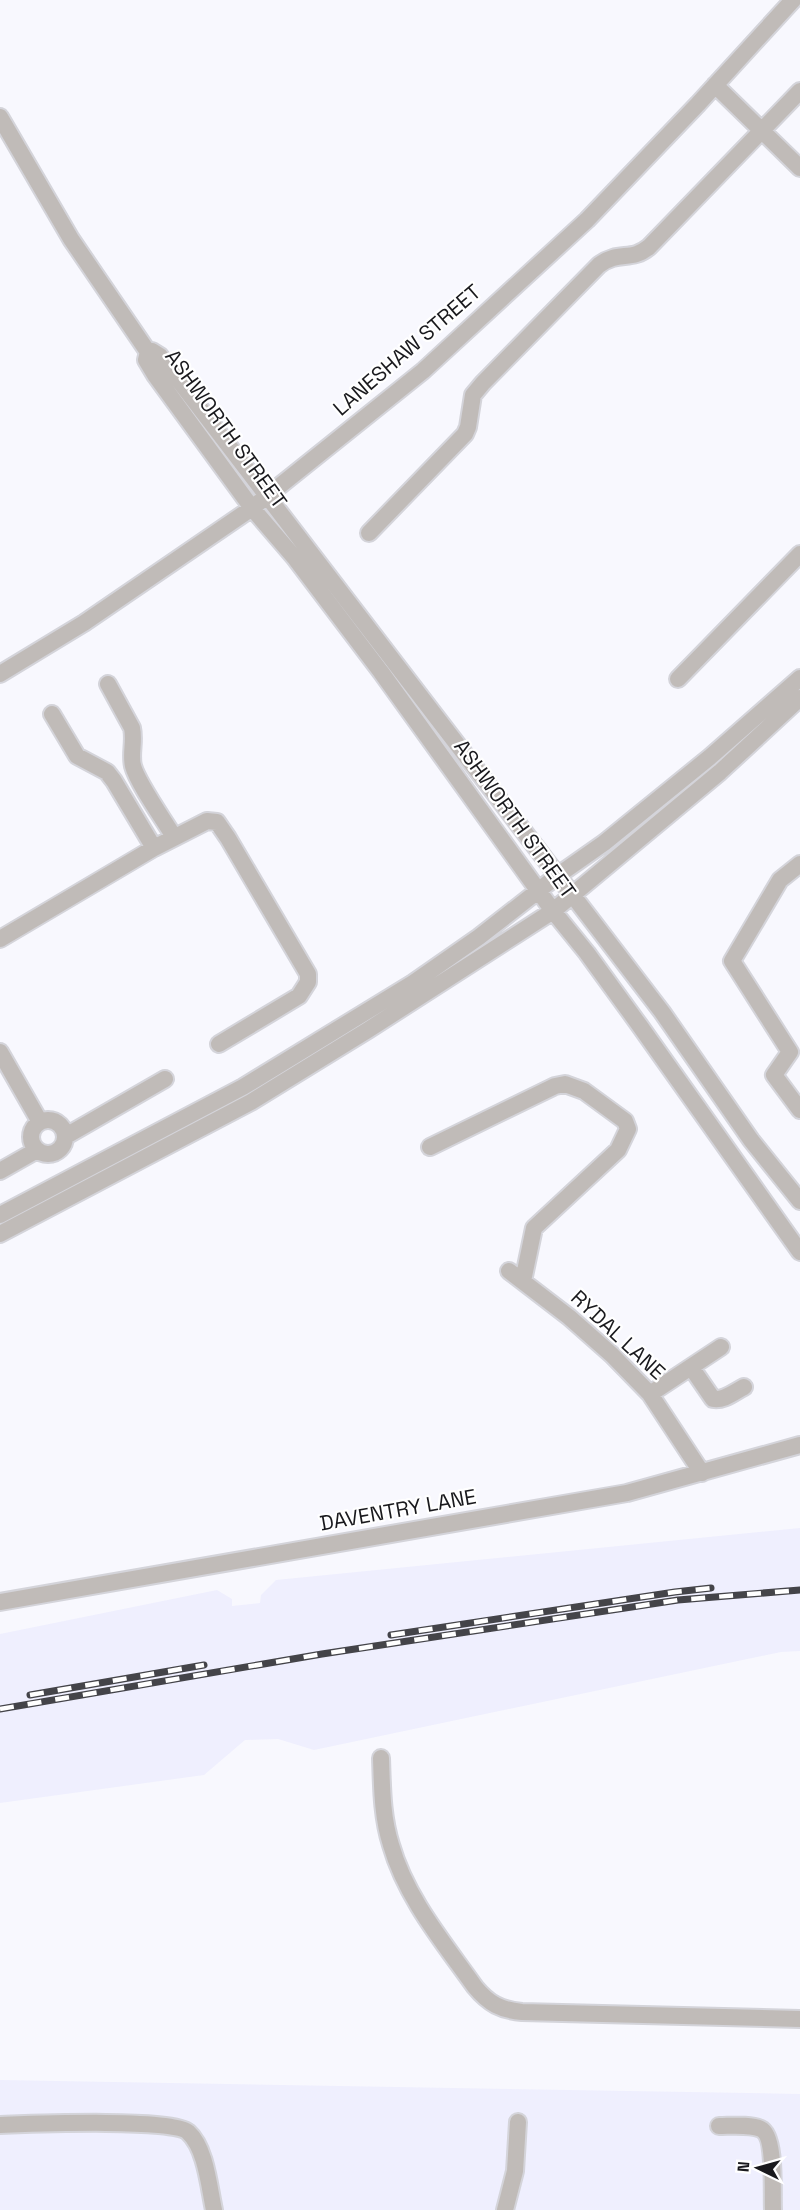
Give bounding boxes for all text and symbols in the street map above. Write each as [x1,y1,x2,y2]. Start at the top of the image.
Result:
street label: LANESHAW STREET [327,278,486,421]
street label: ASHWORTH STREET [160,344,293,514]
street label: ASHWORTH STREET [449,734,582,904]
street label: RYDAL LANE [565,1284,671,1385]
street label: DAVENTRY LANE [318,1482,478,1537]
north arrow [728,2138,788,2198]
text: N [733,2160,754,2173]

